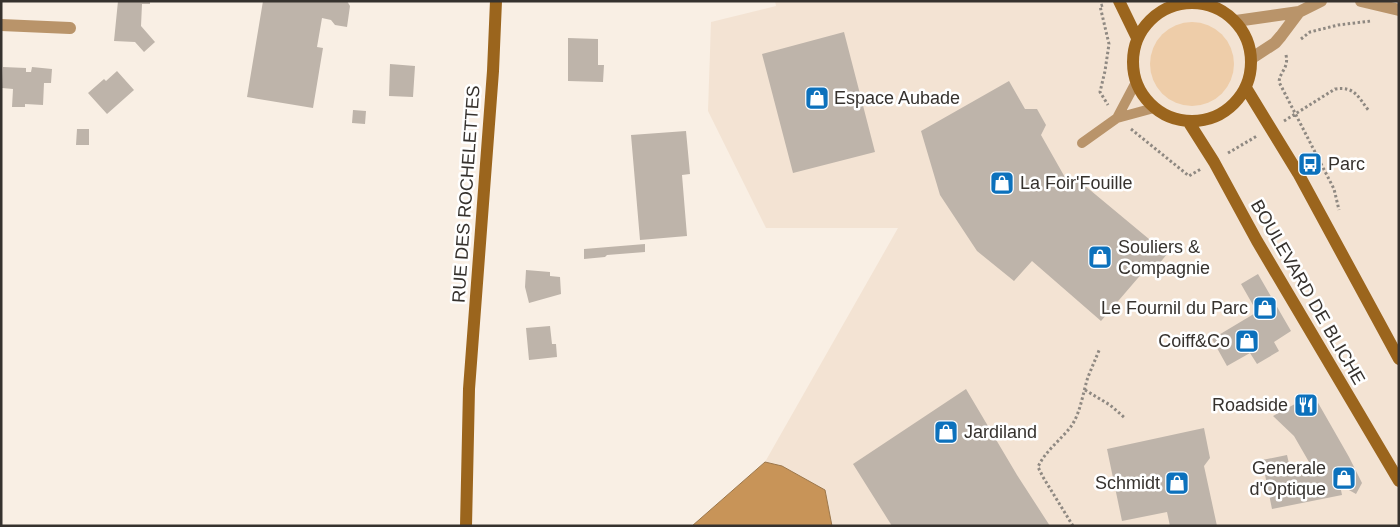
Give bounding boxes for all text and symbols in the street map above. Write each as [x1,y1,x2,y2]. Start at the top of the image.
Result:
street label: RUE DES ROCHELETTES [448,85,484,303]
shop icon: Espace Aubade [804,85,830,111]
place label: Espace Aubade [834,88,960,108]
bus stop icon: Parc [1297,151,1323,177]
place label: Parc [1328,154,1365,174]
shop icon: La Foir'Fouille [989,170,1015,196]
place label: La Foir'Fouille [1020,173,1132,193]
street label: BOULEVARD DE BLICHE [1247,196,1369,388]
place label: Souliers & Compagnie [1118,237,1210,278]
shop icon: Souliers & Compagnie [1087,244,1113,270]
shop icon: Le Fournil du Parc [1252,295,1278,321]
place label: Le Fournil du Parc [1101,298,1248,318]
shop icon: Coiff&Co [1234,328,1260,354]
place label: Coiff&Co [1158,331,1230,351]
restaurant icon: Roadside [1293,392,1319,418]
place label: Roadside [1212,395,1288,415]
shop icon: Jardiland [933,419,959,445]
place label: Jardiland [964,422,1037,442]
place label: Generale d'Optique [1250,458,1326,499]
shop icon: Generale d'Optique [1331,465,1357,491]
shop icon: Schmidt [1164,470,1190,496]
place label: Schmidt [1095,473,1160,493]

